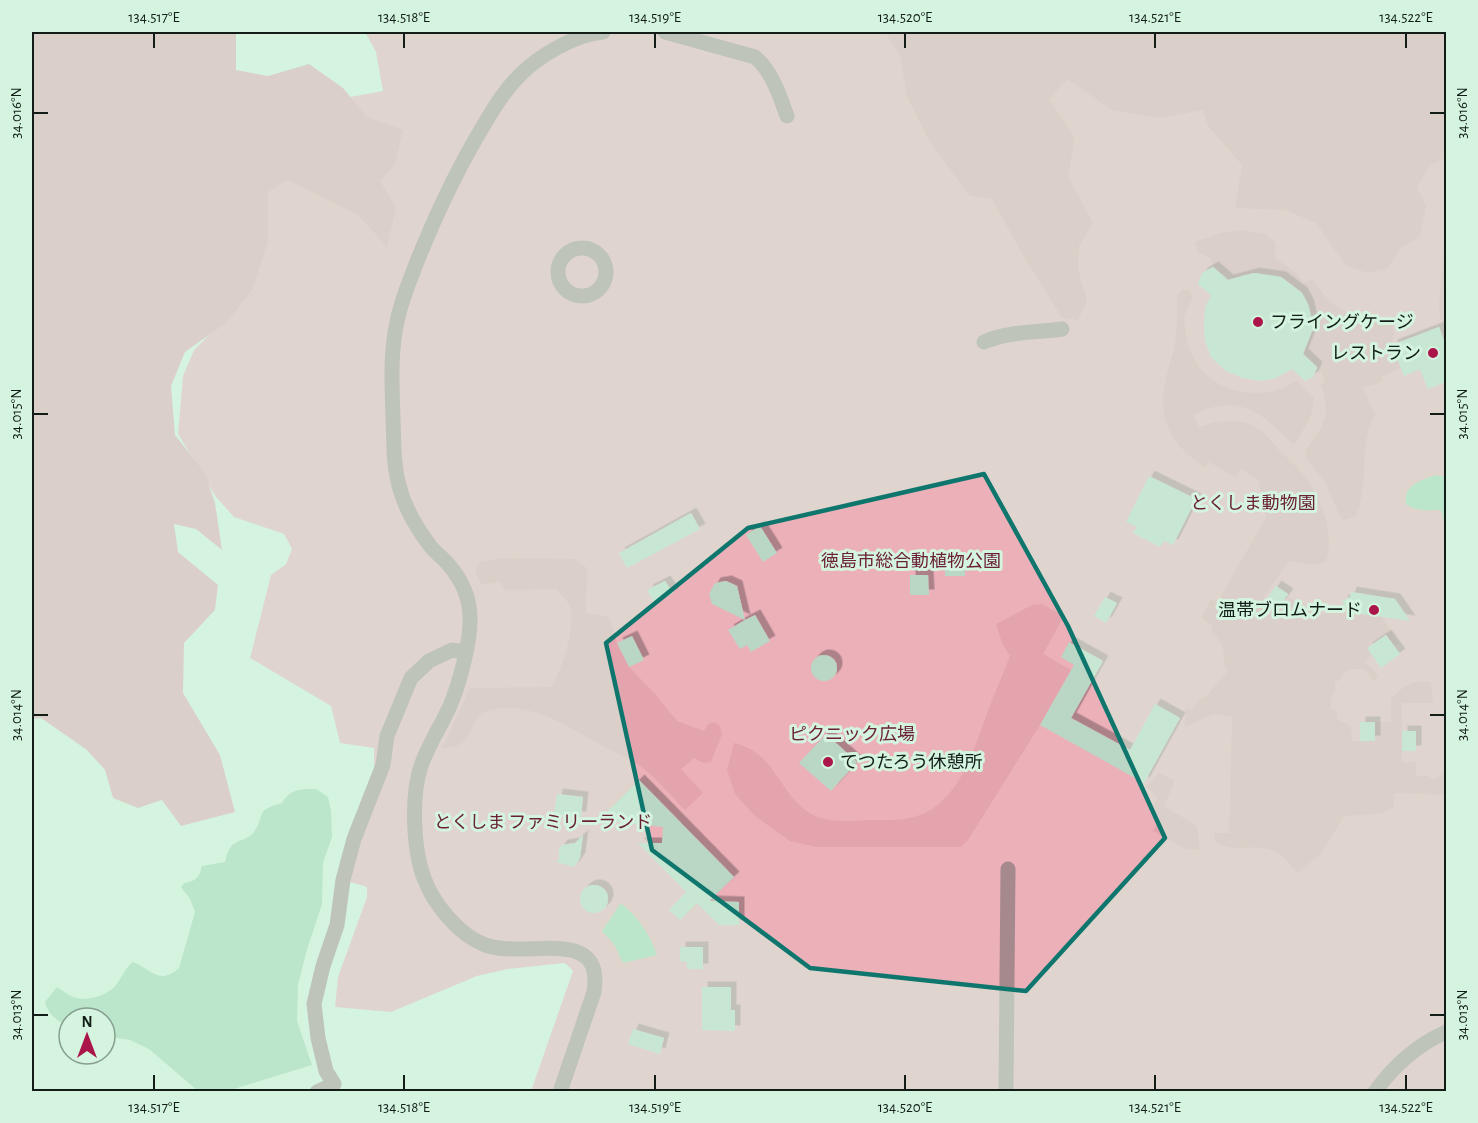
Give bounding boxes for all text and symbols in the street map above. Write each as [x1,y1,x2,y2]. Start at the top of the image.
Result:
text: 134.517°E [128,10,180,25]
text: 134.518°E [378,10,430,25]
text: 134.519°E [629,10,681,25]
text: 134.520°E [878,10,932,25]
text: 134.521°E [1129,10,1181,25]
text: 134.522°E [1379,10,1433,25]
text: 34.016°N [9,87,24,139]
text: 34.016°N [1455,87,1470,139]
place label: フライングケージ [1270,312,1414,332]
marker: フライングケージ [1251,315,1265,329]
place label: レストラン [1331,345,1421,363]
marker: レストラン [1426,346,1440,360]
text: 34.015°N [9,389,24,439]
text: 34.015°N [1455,389,1470,439]
park label: とくしま動物園 [1190,493,1316,513]
park label: 徳島市総合動植物公園 [821,551,1001,571]
place label: 温帯ブロムナード [1218,600,1362,620]
marker: 温帯ブロムナード [1367,603,1381,617]
text: 34.014°N [9,689,24,741]
text: 34.014°N [1455,689,1470,741]
park label: ピクニック広場 [789,725,915,744]
place label: てつたろう休憩所 [840,752,983,772]
marker: てつたろう休憩所 [821,755,835,769]
park label: とくしま ファミリーランド [434,813,652,832]
text: 34.013°N [9,990,24,1040]
text: 34.013°N [1455,990,1470,1040]
north arrow [57,1006,117,1066]
text: N [81,1014,93,1030]
text: 134.517°E [128,1100,180,1115]
text: 134.518°E [378,1100,430,1115]
text: 134.519°E [629,1100,681,1115]
text: 134.520°E [878,1100,932,1115]
text: 134.521°E [1129,1100,1181,1115]
text: 134.522°E [1379,1100,1433,1115]

